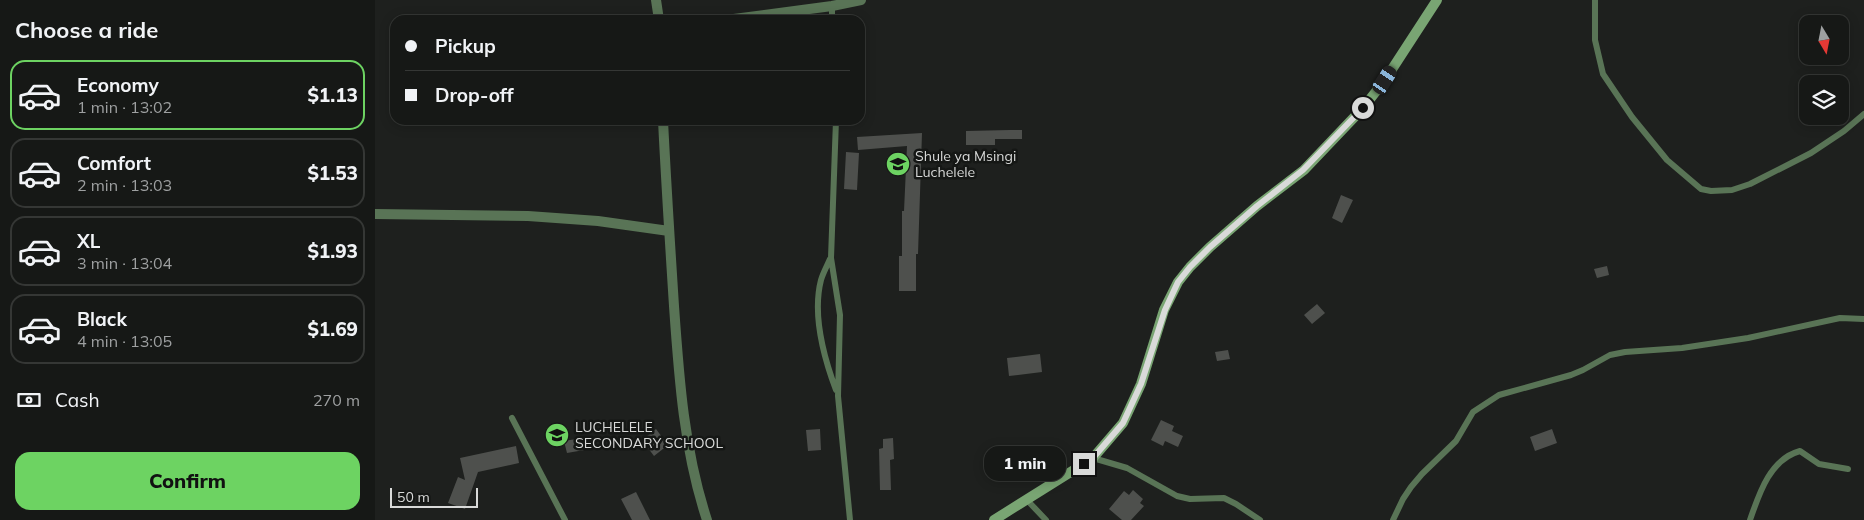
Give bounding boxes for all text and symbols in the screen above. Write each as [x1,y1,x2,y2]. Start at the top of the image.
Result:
north arrow [1799,15,1849,65]
map controls [1799,15,1849,125]
text: Choose a ride [15,16,158,44]
text: Pickup [435,34,496,58]
car [1370,63,1399,97]
icon: car [17,73,62,118]
text: Economy [77,73,159,97]
button: layers [1799,75,1849,125]
text: $1.13 [307,83,358,107]
text: Drop-off [435,83,513,107]
text: 1 min · 13:02 [77,97,172,117]
route start [1352,97,1374,119]
place label: Shule ya Msingi Luchelele [915,147,1016,181]
icon: car [17,151,62,196]
text: Comfort [77,151,151,175]
school or university icon: Shule ya Msingi Luchelele [885,151,911,177]
text: $1.53 [307,161,358,185]
text: 2 min · 13:03 [77,175,172,195]
icon: car [17,229,62,274]
text: XL [77,229,100,253]
text: $1.93 [307,239,358,263]
text: 3 min · 13:04 [77,253,172,273]
icon: car [17,307,62,352]
text: Black [77,307,127,331]
text: $1.69 [307,317,358,341]
text: 4 min · 13:05 [77,331,172,351]
icon: cash [15,386,43,414]
text: Cash [55,388,100,412]
text: 270 m [313,390,360,410]
place label: LUCHELELE SECONDARY SCHOOL [575,418,723,452]
school or university icon: LUCHELELE SECONDARY SCHOOL [544,422,570,448]
callout: 1 min [984,446,1067,482]
button: Confirm [15,452,360,510]
text: 1 min [1004,453,1046,473]
route end [1073,453,1095,475]
scale bar [390,485,477,508]
text: 50 m [397,488,430,506]

